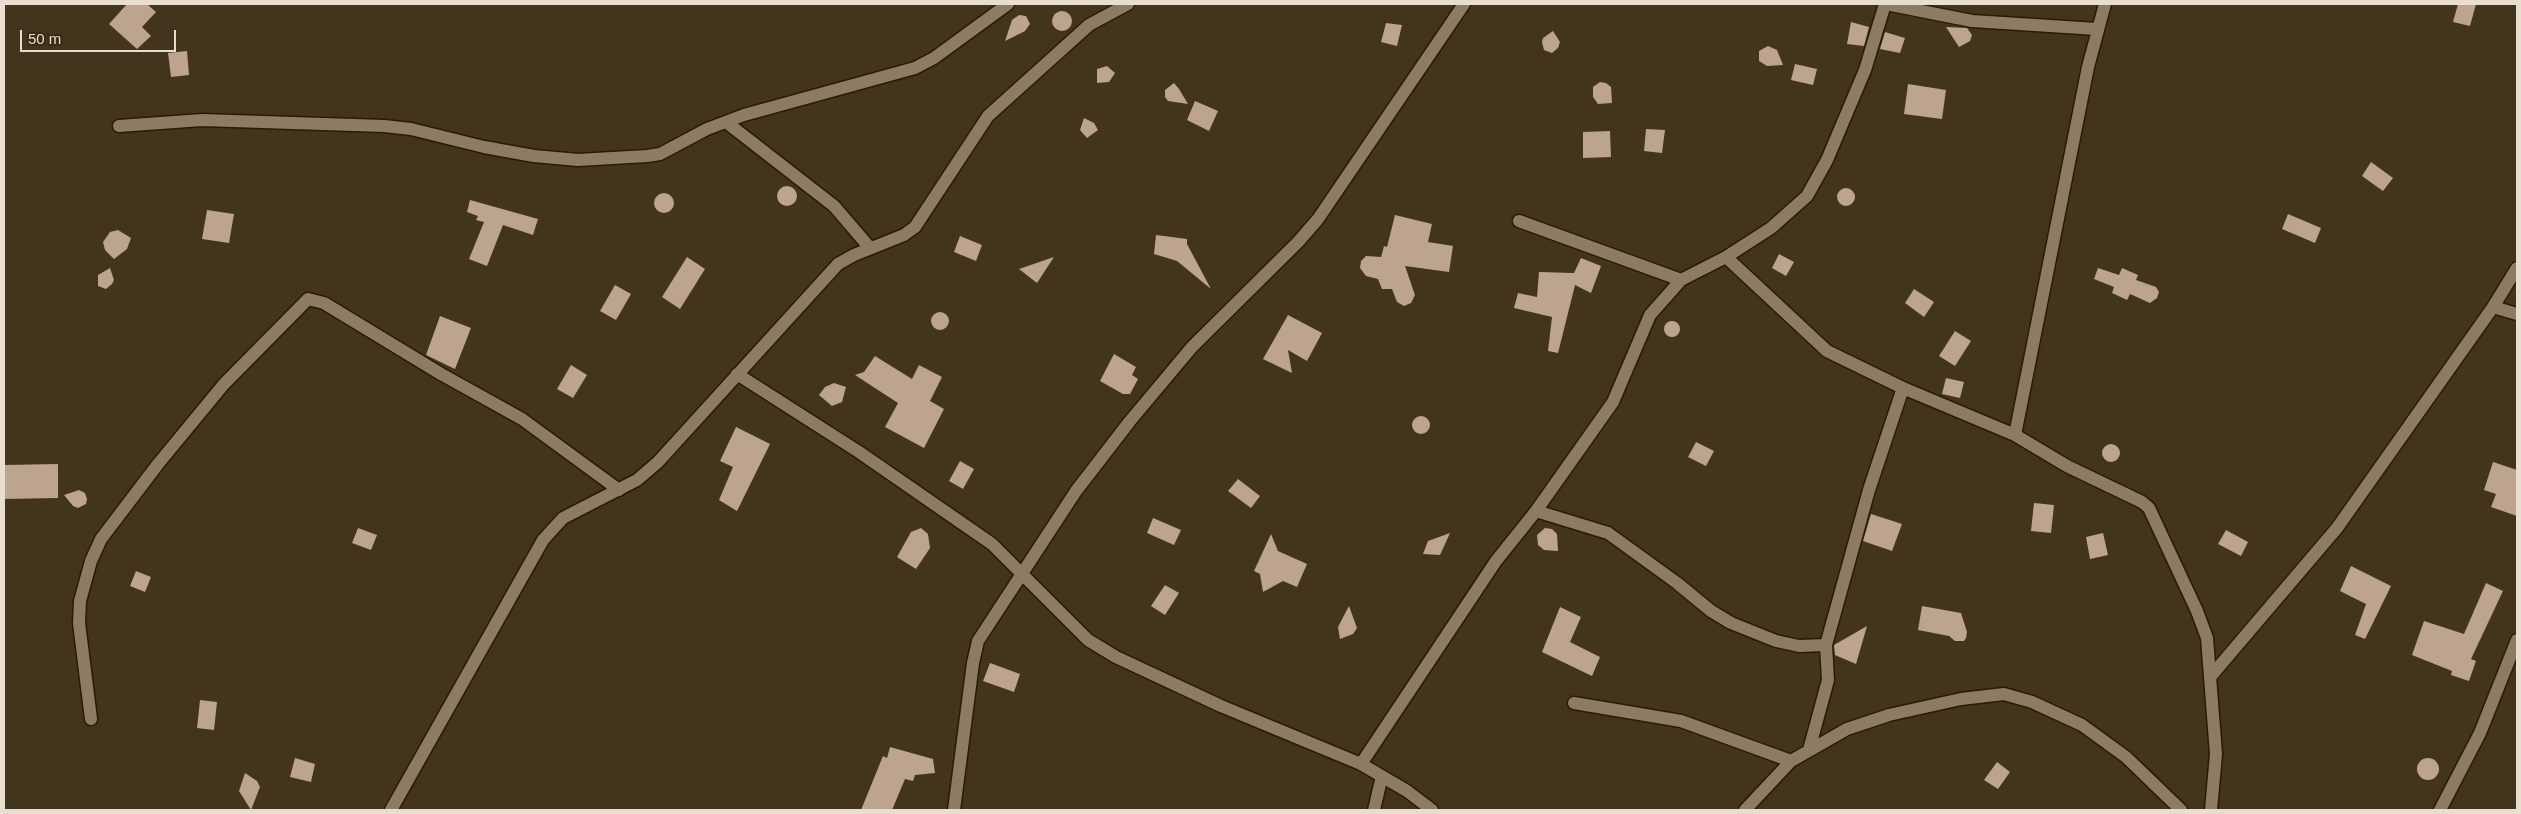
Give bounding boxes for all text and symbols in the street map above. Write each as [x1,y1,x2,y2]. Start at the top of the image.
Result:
scale bar [22,20,179,52]
text: 50 m [28,30,61,47]

